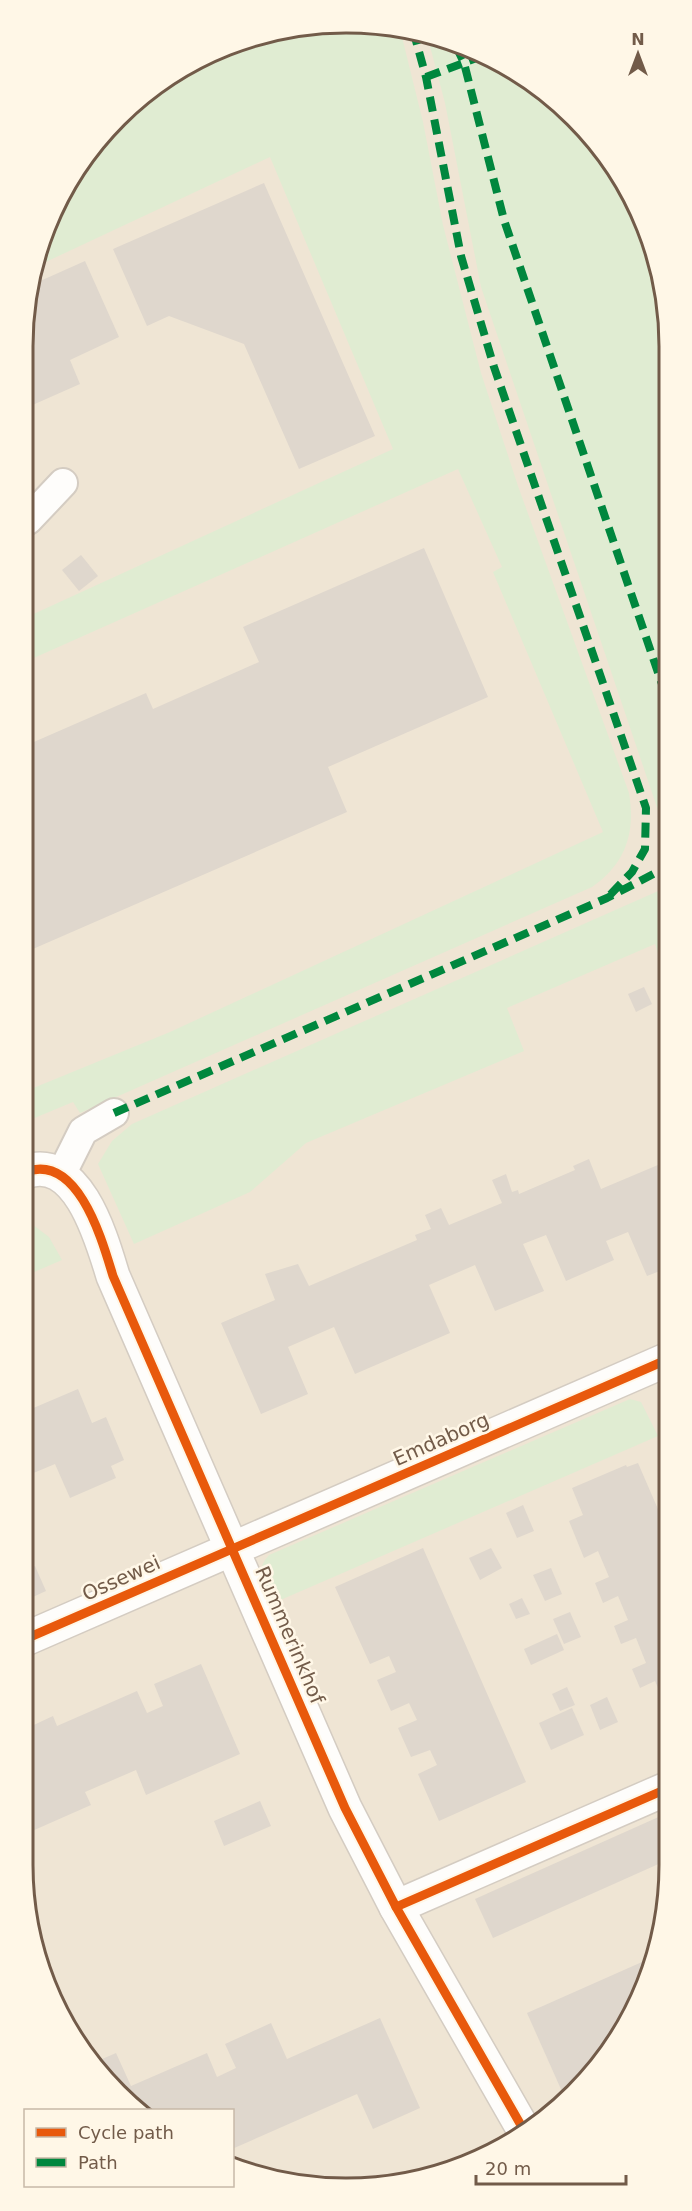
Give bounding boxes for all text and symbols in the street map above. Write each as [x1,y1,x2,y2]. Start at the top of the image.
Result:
north arrow [608,24,668,84]
text: N [631,30,645,49]
street label: Emdaborg [389,1407,493,1471]
street label: Ossewei [78,1550,164,1606]
street label: Rummerinkhof [250,1563,330,1708]
legend [24,2109,234,2187]
text: Cycle path [78,2122,174,2143]
scale bar [476,2148,626,2186]
text: Path [78,2152,118,2173]
text: 20 m [485,2158,531,2179]

